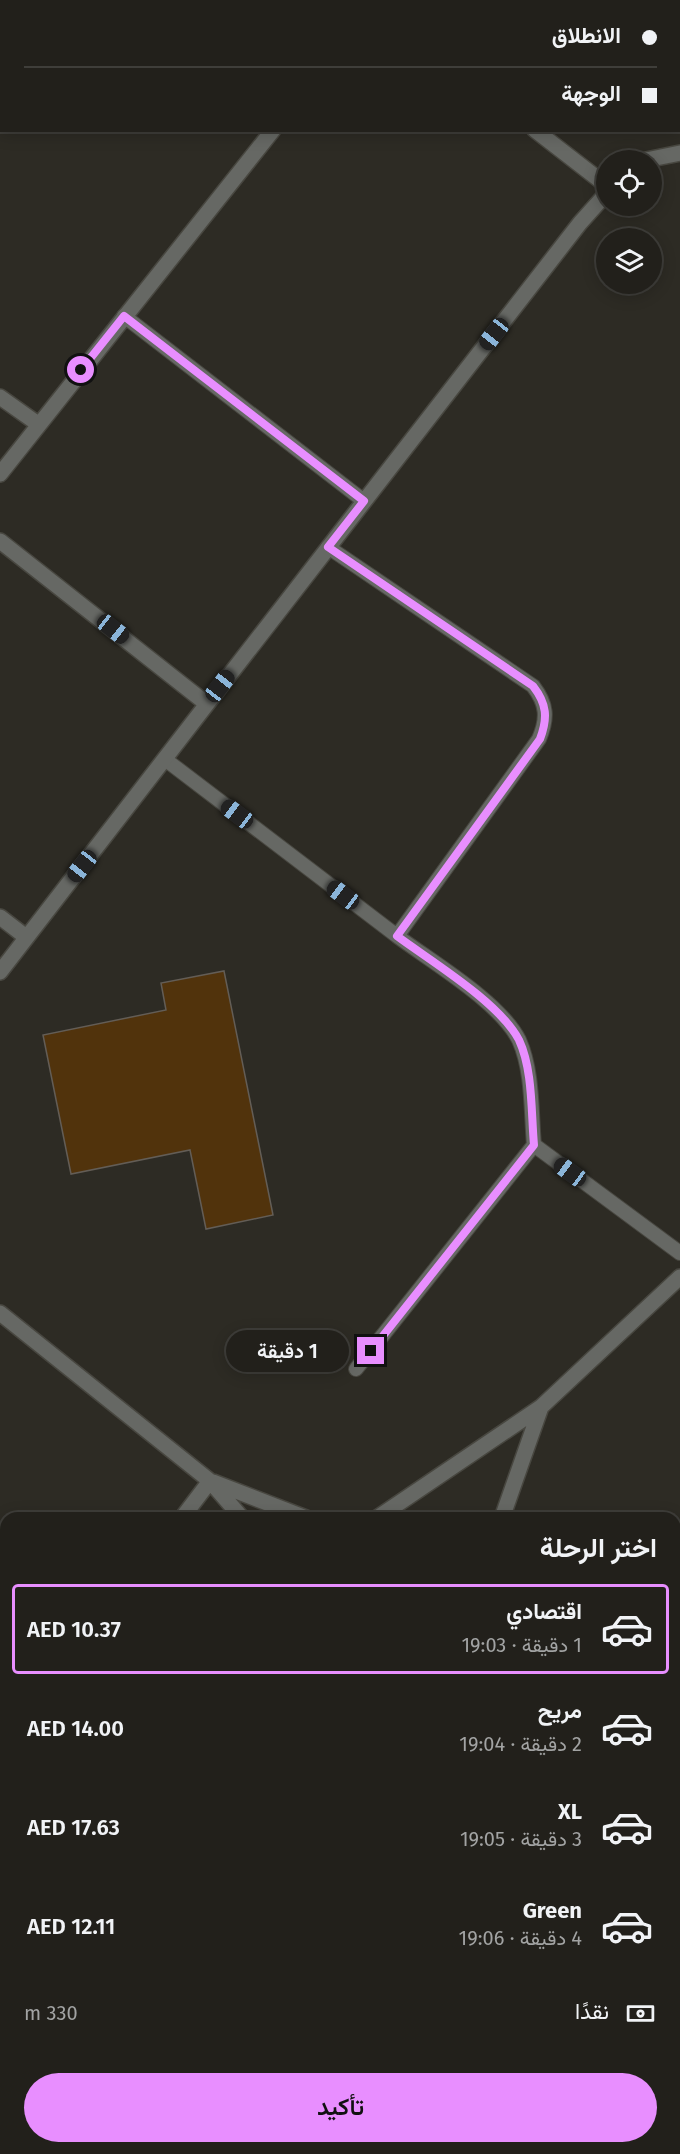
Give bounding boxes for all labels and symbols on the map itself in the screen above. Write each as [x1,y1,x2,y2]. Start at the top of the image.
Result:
car [476,314,512,354]
route start [67,356,94,383]
car [93,611,133,647]
car [202,666,238,706]
car [217,796,257,832]
car [64,846,100,886]
car [323,877,363,913]
car [550,1154,590,1190]
callout: 1 دقيقة [227,1330,350,1372]
route end [357,1337,384,1364]

